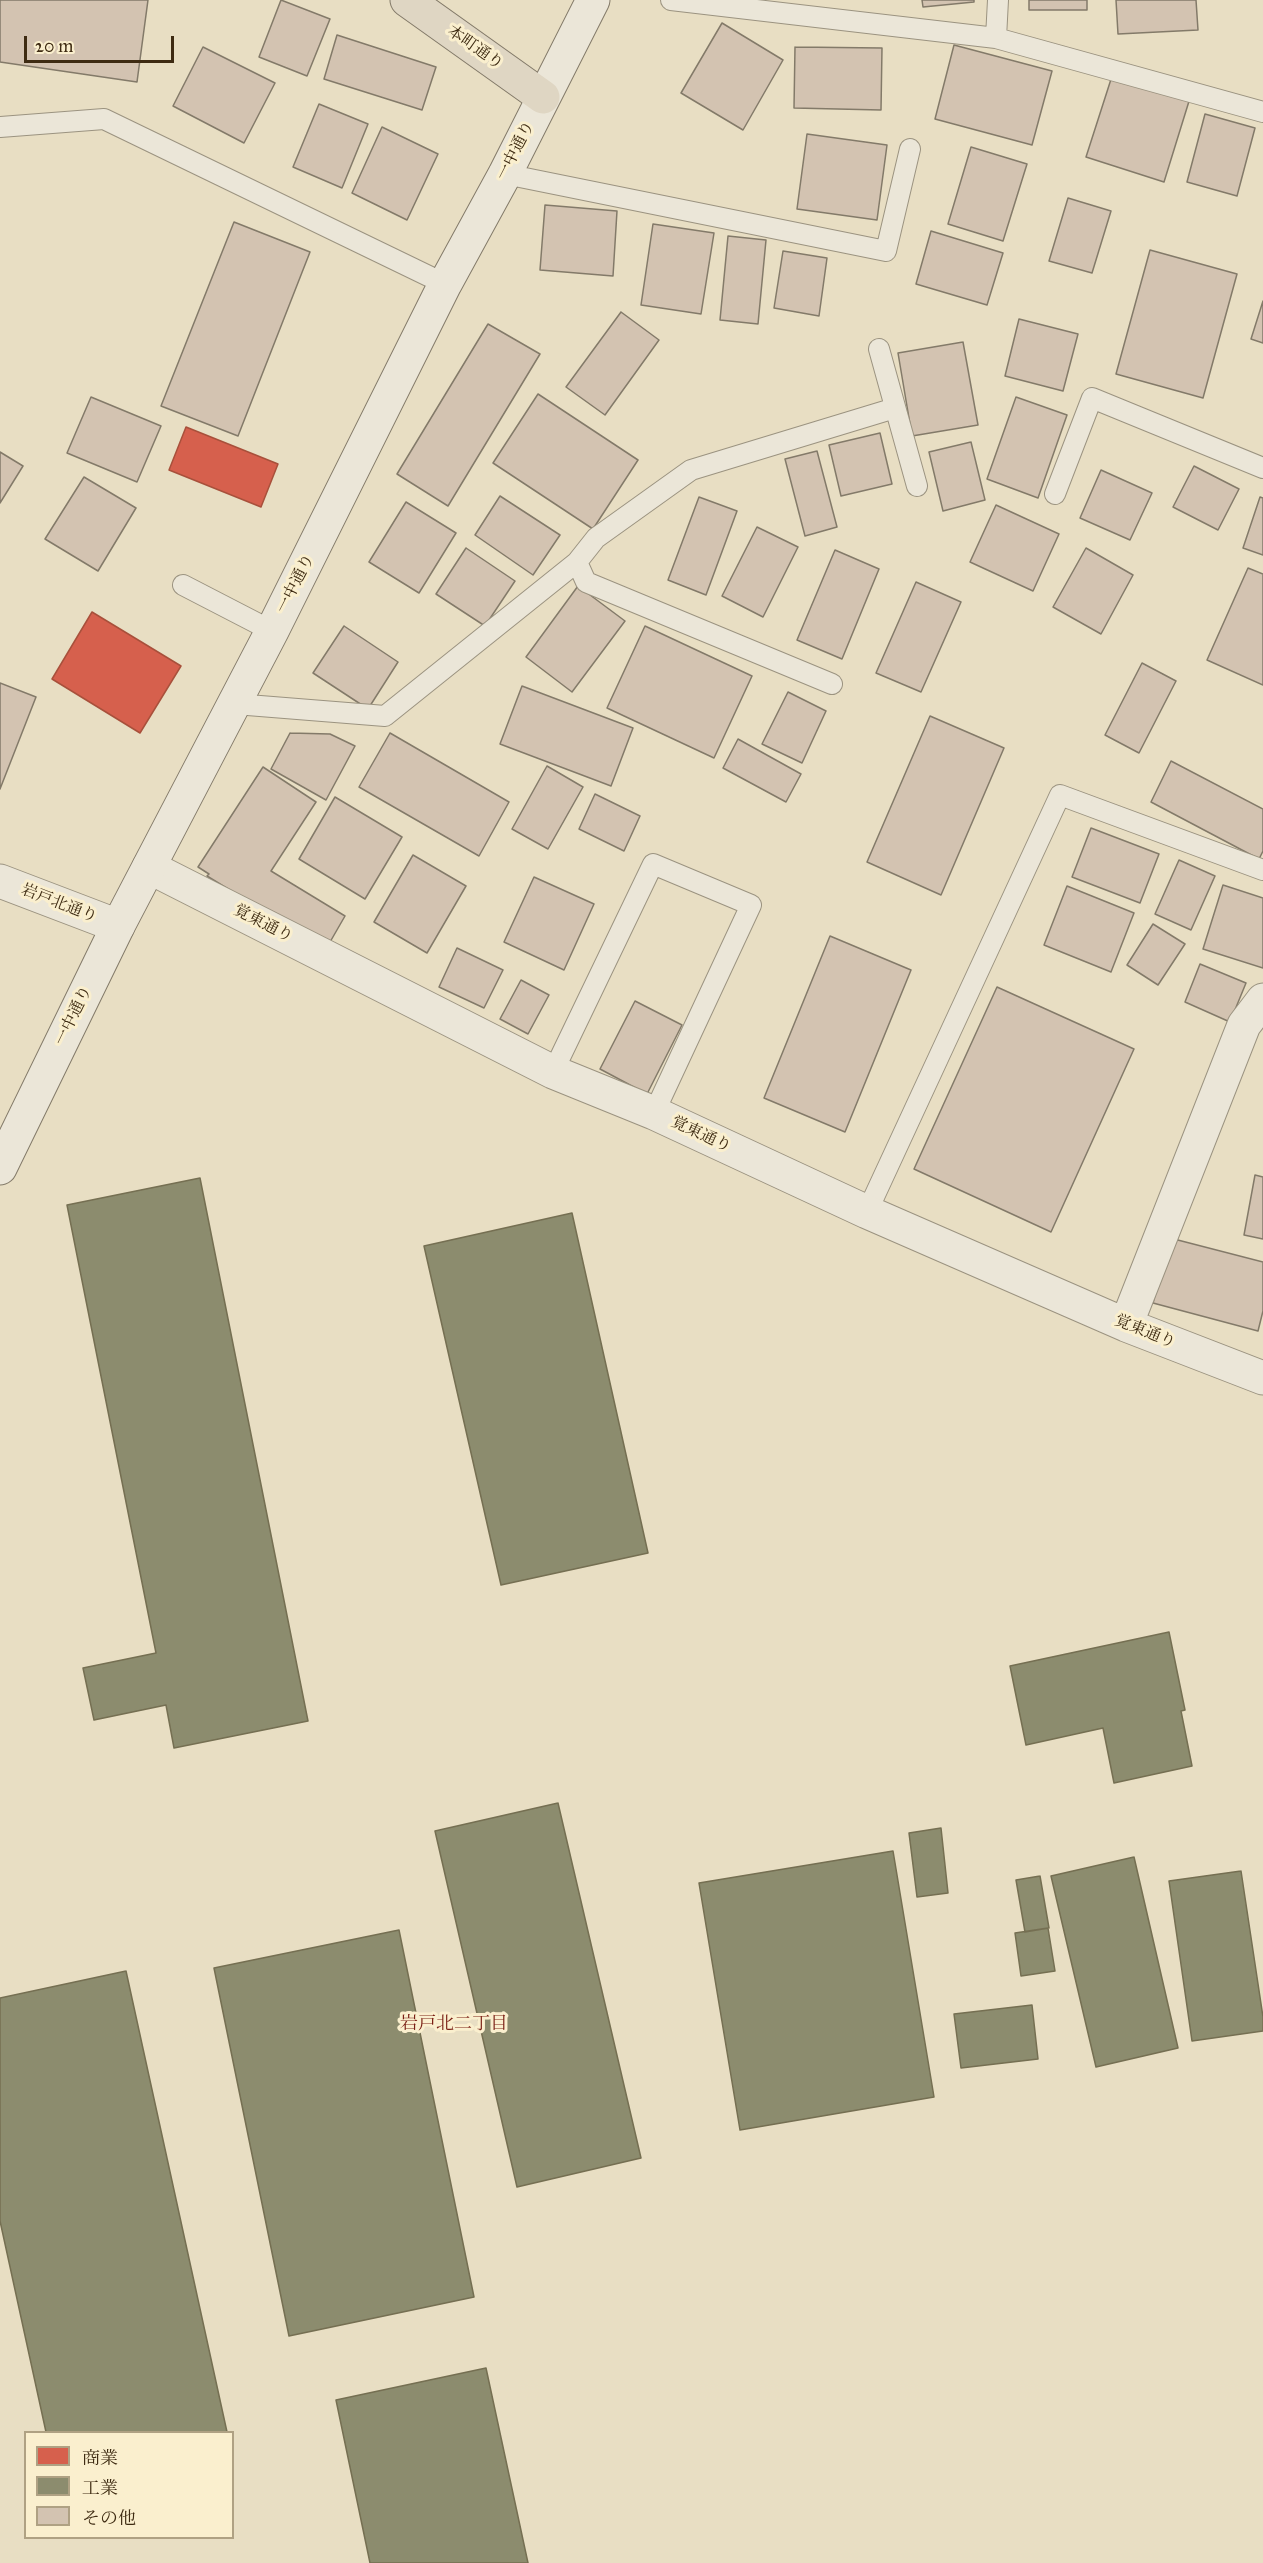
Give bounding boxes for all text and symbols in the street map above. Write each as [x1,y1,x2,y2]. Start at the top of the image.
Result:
street label: 本町通り [443,22,507,74]
scale bar [27,24,177,62]
text: 20 m [35,35,73,57]
street label: 一中通り [493,118,539,184]
street label: 一中通り [273,551,319,617]
street label: 岩戸北通り [18,881,100,927]
street label: 覚東通り [230,901,296,947]
street label: 一中通り [51,983,97,1049]
street label: 覚東通り [668,1113,734,1157]
street label: 覚東通り [1112,1311,1178,1353]
district label: 岩戸北二丁目 [400,2014,508,2036]
legend [24,2431,234,2539]
text: 商業 [82,2447,118,2469]
text: 工業 [82,2477,118,2499]
text: その他 [82,2507,136,2529]

